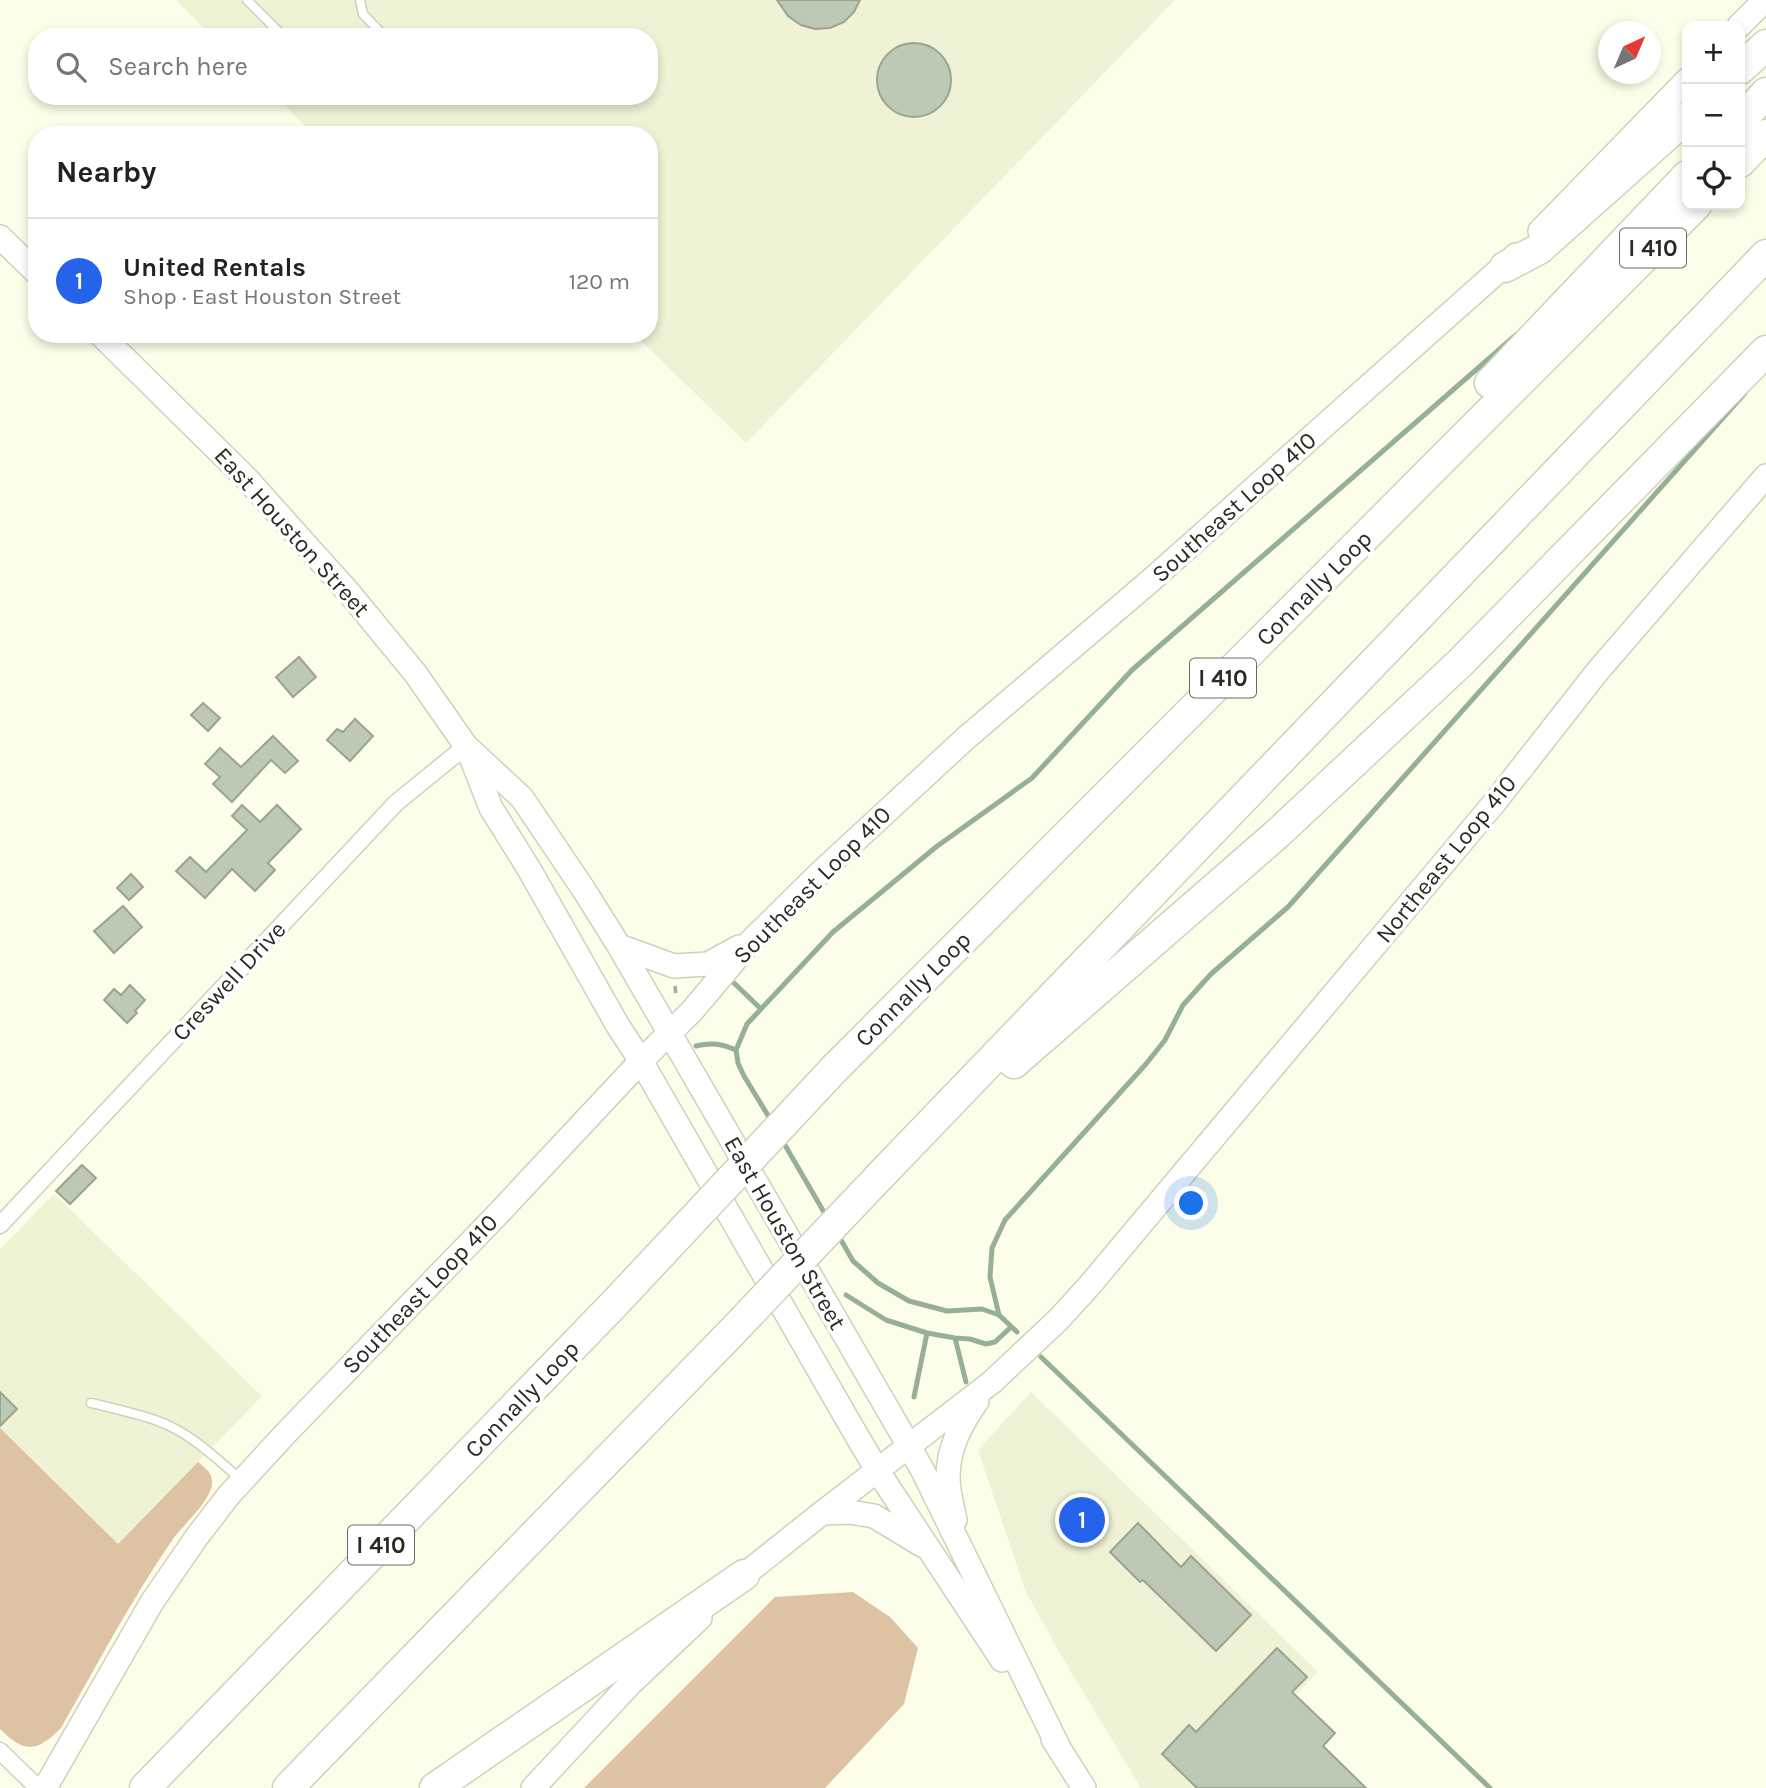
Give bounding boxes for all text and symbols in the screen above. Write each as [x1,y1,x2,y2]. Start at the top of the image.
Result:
north arrow [1598,21,1661,84]
map controls [1682,21,1745,210]
button: + [1682,21,1745,84]
search box [28,28,658,105]
icon: search [52,48,90,86]
text: Search here [108,51,248,82]
button: − [1682,84,1745,147]
button: locate [1682,147,1745,210]
text: Nearby [56,154,156,190]
road number: I 410 [1620,229,1686,268]
text: United Rentals [123,252,306,283]
text: 1 [75,268,83,295]
text: 120 m [568,268,630,295]
text: Shop · East Houston Street [123,283,401,310]
street label: Southeast Loop 410 [1146,426,1322,588]
street label: East Houston Street [208,441,376,623]
street label: Connally Loop [1250,524,1378,652]
road number: I 410 [1190,658,1256,698]
street label: Northeast Loop 410 [1370,770,1522,948]
street label: Southeast Loop 410 [727,800,897,970]
street label: Creswell Drive [167,915,291,1047]
street label: Connally Loop [849,925,977,1053]
street label: East Houston Street [718,1131,852,1335]
your location [1174,1186,1208,1220]
street label: Southeast Loop 410 [337,1208,503,1380]
street label: Connally Loop [459,1335,585,1463]
pin: 1 [1059,1494,1105,1546]
road number: I 410 [348,1526,414,1564]

